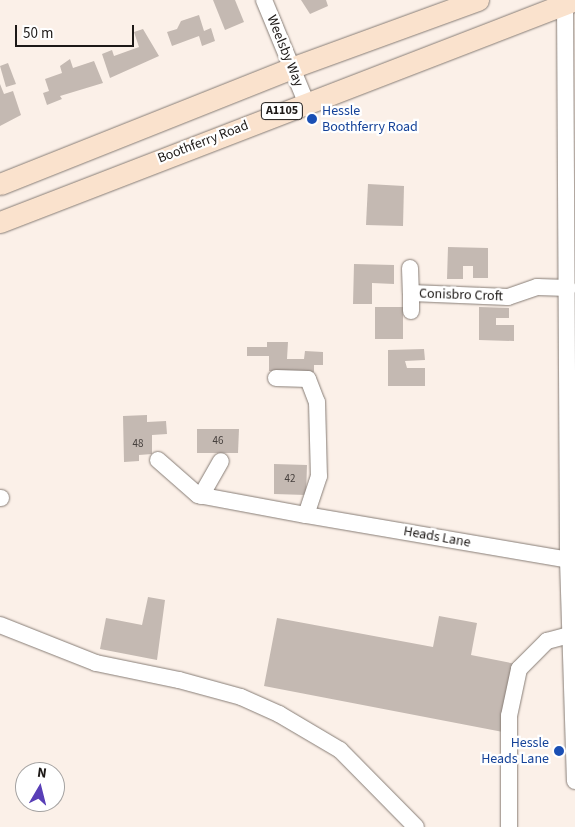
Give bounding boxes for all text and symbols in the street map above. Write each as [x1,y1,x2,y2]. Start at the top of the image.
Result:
street label: Weelsby Way [263,13,307,89]
scale bar [18,15,136,47]
text: 50 m [23,23,53,44]
road number: A1105 [261,102,303,120]
place label: Hessle Boothferry Road [322,103,418,136]
marker: Hessle Boothferry Road [306,113,318,125]
street label: Boothferry Road [155,117,251,167]
street label: Conisbro Croft [419,285,503,305]
house number: 46 [213,434,223,448]
house number: 48 [133,437,143,451]
house number: 42 [285,472,295,486]
street label: Heads Lane [402,523,472,551]
place label: Hessle Heads Lane [481,735,549,768]
marker: Hessle Heads Lane [553,745,565,757]
north arrow [15,762,65,812]
text: N [36,763,48,784]

